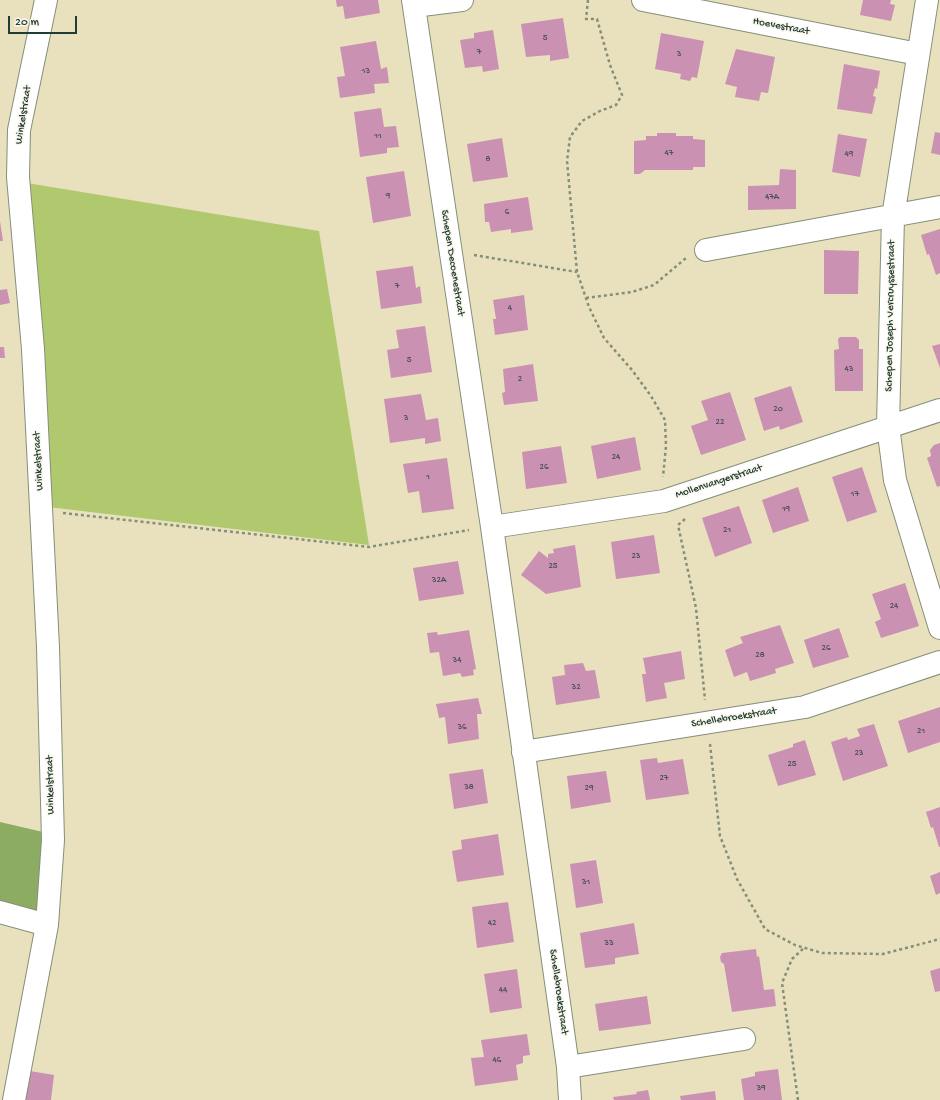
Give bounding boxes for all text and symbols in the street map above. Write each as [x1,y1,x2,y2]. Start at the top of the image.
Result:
scale bar [10,8,79,34]
street label: Hoevestraat [752,15,810,39]
text: 20 m [15,16,39,30]
house number: 5 [543,34,547,44]
house number: 7 [477,48,481,58]
house number: 3 [677,50,681,60]
house number: 13 [362,67,370,77]
street label: Winkelstraat [13,85,35,145]
house number: 11 [374,132,382,142]
house number: 47 [665,149,673,159]
house number: 49 [845,150,853,160]
house number: 8 [486,155,490,165]
house number: 9 [386,192,390,202]
house number: 47A [765,193,779,203]
house number: 6 [505,208,509,218]
street label: Schepen Decoenestraat [437,209,467,317]
street label: Schepen Joseph Vercruyssestraat [883,240,899,392]
house number: 7 [395,282,399,292]
house number: 4 [508,304,512,314]
house number: 5 [407,356,411,366]
house number: 43 [845,365,853,375]
house number: 2 [518,375,522,385]
house number: 20 [773,405,783,415]
house number: 3 [404,414,408,424]
house number: 22 [716,418,724,428]
street label: Winkelstraat [31,431,47,491]
house number: 24 [612,453,620,463]
street label: Mollenvangerstraat [674,462,764,502]
house number: 26 [540,463,548,473]
house number: 1 [426,473,430,483]
house number: 17 [851,490,859,500]
house number: 19 [782,505,790,515]
house number: 21 [723,526,731,536]
house number: 23 [631,552,641,562]
house number: 25 [548,562,558,572]
house number: 32A [432,576,446,586]
house number: 24 [890,602,898,612]
house number: 26 [822,644,830,654]
house number: 28 [755,651,765,661]
house number: 34 [453,656,461,666]
house number: 32 [571,683,581,693]
street label: Schellebroekstraat [690,705,778,731]
house number: 36 [457,723,467,733]
house number: 21 [917,727,925,737]
house number: 23 [854,749,864,759]
street label: Winkelstraat [44,755,58,815]
house number: 25 [787,760,797,770]
house number: 27 [659,774,669,784]
house number: 38 [464,783,474,793]
house number: 29 [585,784,593,794]
house number: 31 [582,878,590,888]
house number: 42 [488,919,496,929]
house number: 33 [604,939,614,949]
street label: Schellebroekstraat [545,948,571,1036]
house number: 44 [499,986,507,996]
house number: 46 [493,1056,501,1066]
house number: 39 [756,1084,766,1094]

